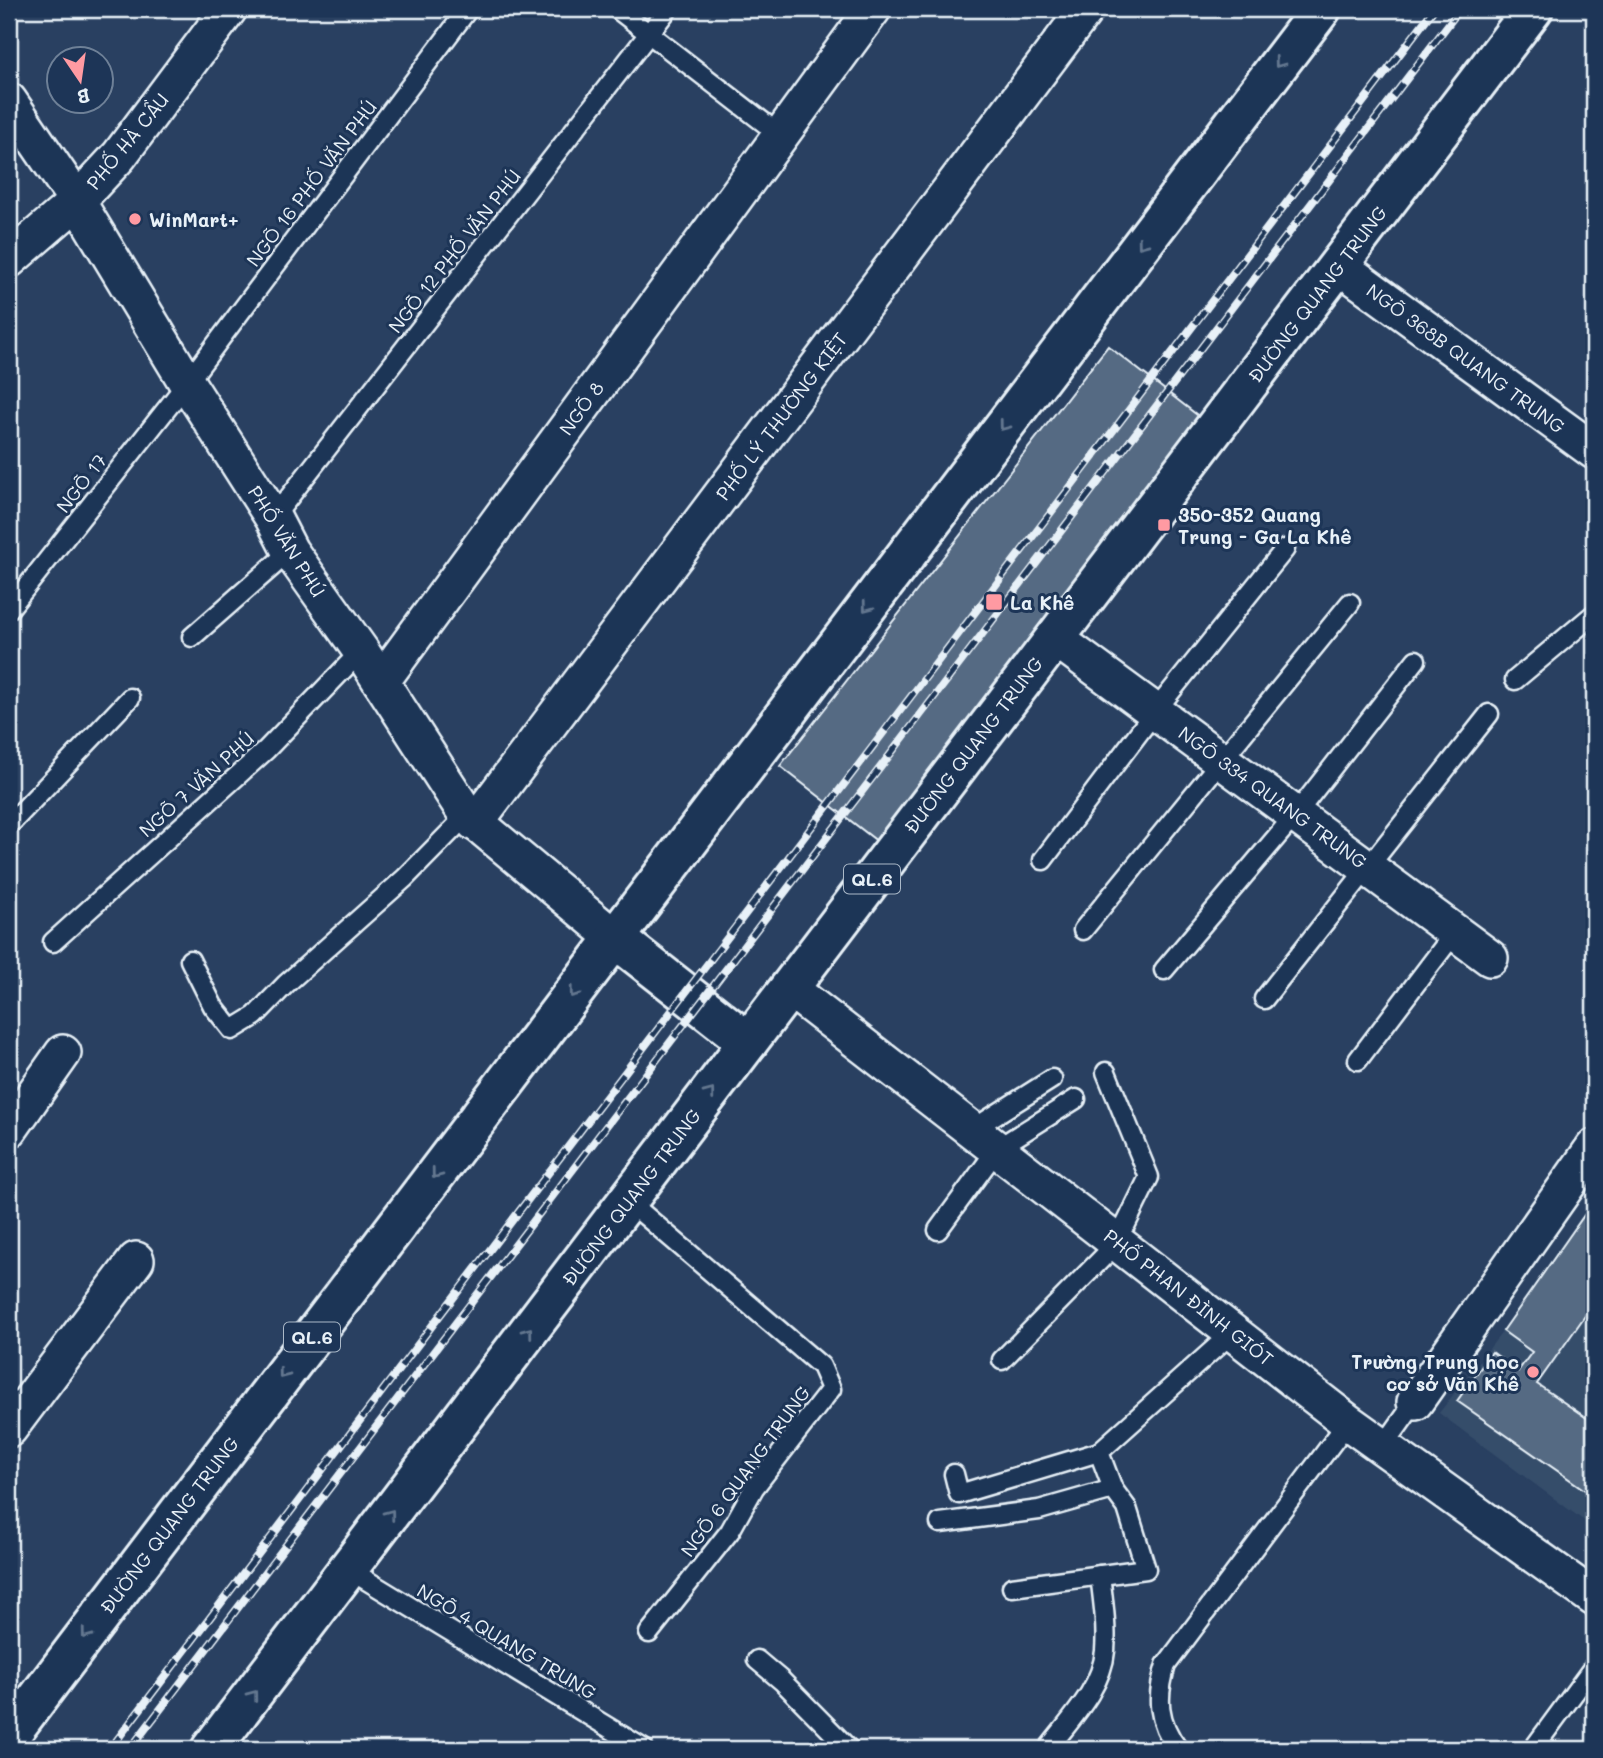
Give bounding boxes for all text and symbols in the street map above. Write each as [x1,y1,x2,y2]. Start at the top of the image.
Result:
north arrow [46,46,116,116]
one-way arrow [1275,55,1288,68]
text: B [75,83,93,111]
street label: PHỐ HÀ CẦU [80,87,174,194]
street label: NGÕ 16 PHỐ VĂN PHÚ [240,95,382,271]
street label: NGÕ 12 PHỐ VĂN PHÚ [382,164,526,338]
street label: ĐƯỜNG QUANG TRUNG [1242,200,1392,388]
place label: WinMart+ [149,207,239,232]
marker: WinMart+ [127,211,143,227]
one-way arrow [1137,237,1150,249]
street label: NGÕ 368B QUANG TRUNG [1362,277,1570,439]
street label: PHỐ LÝ THƯỜNG KIỆT [710,327,852,505]
street label: NGÕ 8 [553,376,609,440]
one-way arrow [1000,418,1013,430]
street label: NGÕ 17 [50,448,112,518]
street label: PHỐ VĂN PHÚ [243,481,331,601]
place label: 350-352 Quang Trung - Ga La Khê [1178,502,1351,549]
marker: 350-352 Quang Trung - Ga La Khê [1156,517,1172,533]
place label: La Khê [1010,590,1074,615]
marker: La Khê [984,592,1004,612]
one-way arrow [862,599,875,611]
street label: ĐƯỜNG QUANG TRUNG [898,651,1048,839]
street label: NGÕ 334 QUANG TRUNG [1174,720,1372,874]
street label: NGÕ 7 VĂN PHÚ [133,726,259,842]
road number: QL.6 [844,864,900,894]
one-way arrow [569,985,582,997]
one-way arrow [701,1088,714,1101]
street label: ĐƯỜNG QUANG TRUNG [556,1103,706,1291]
one-way arrow [431,1166,444,1179]
street label: PHỐ PHAN ĐÌNH GIÓT [1099,1223,1279,1371]
road number: QL.6 [284,1322,340,1352]
one-way arrow [519,1328,532,1340]
place label: Trường Trung học cơ sở Văn Khê [1351,1349,1519,1396]
marker: Trường Trung học cơ sở Văn Khê [1525,1364,1541,1380]
one-way arrow [279,1367,292,1379]
street label: NGÕ 6 QUANG TRUNG [675,1381,815,1561]
street label: ĐƯỜNG QUANG TRUNG [94,1431,244,1619]
one-way arrow [382,1509,394,1521]
street label: NGÕ 4 QUANG TRUNG [413,1578,601,1704]
one-way arrow [82,1626,95,1638]
one-way arrow [244,1690,257,1703]

